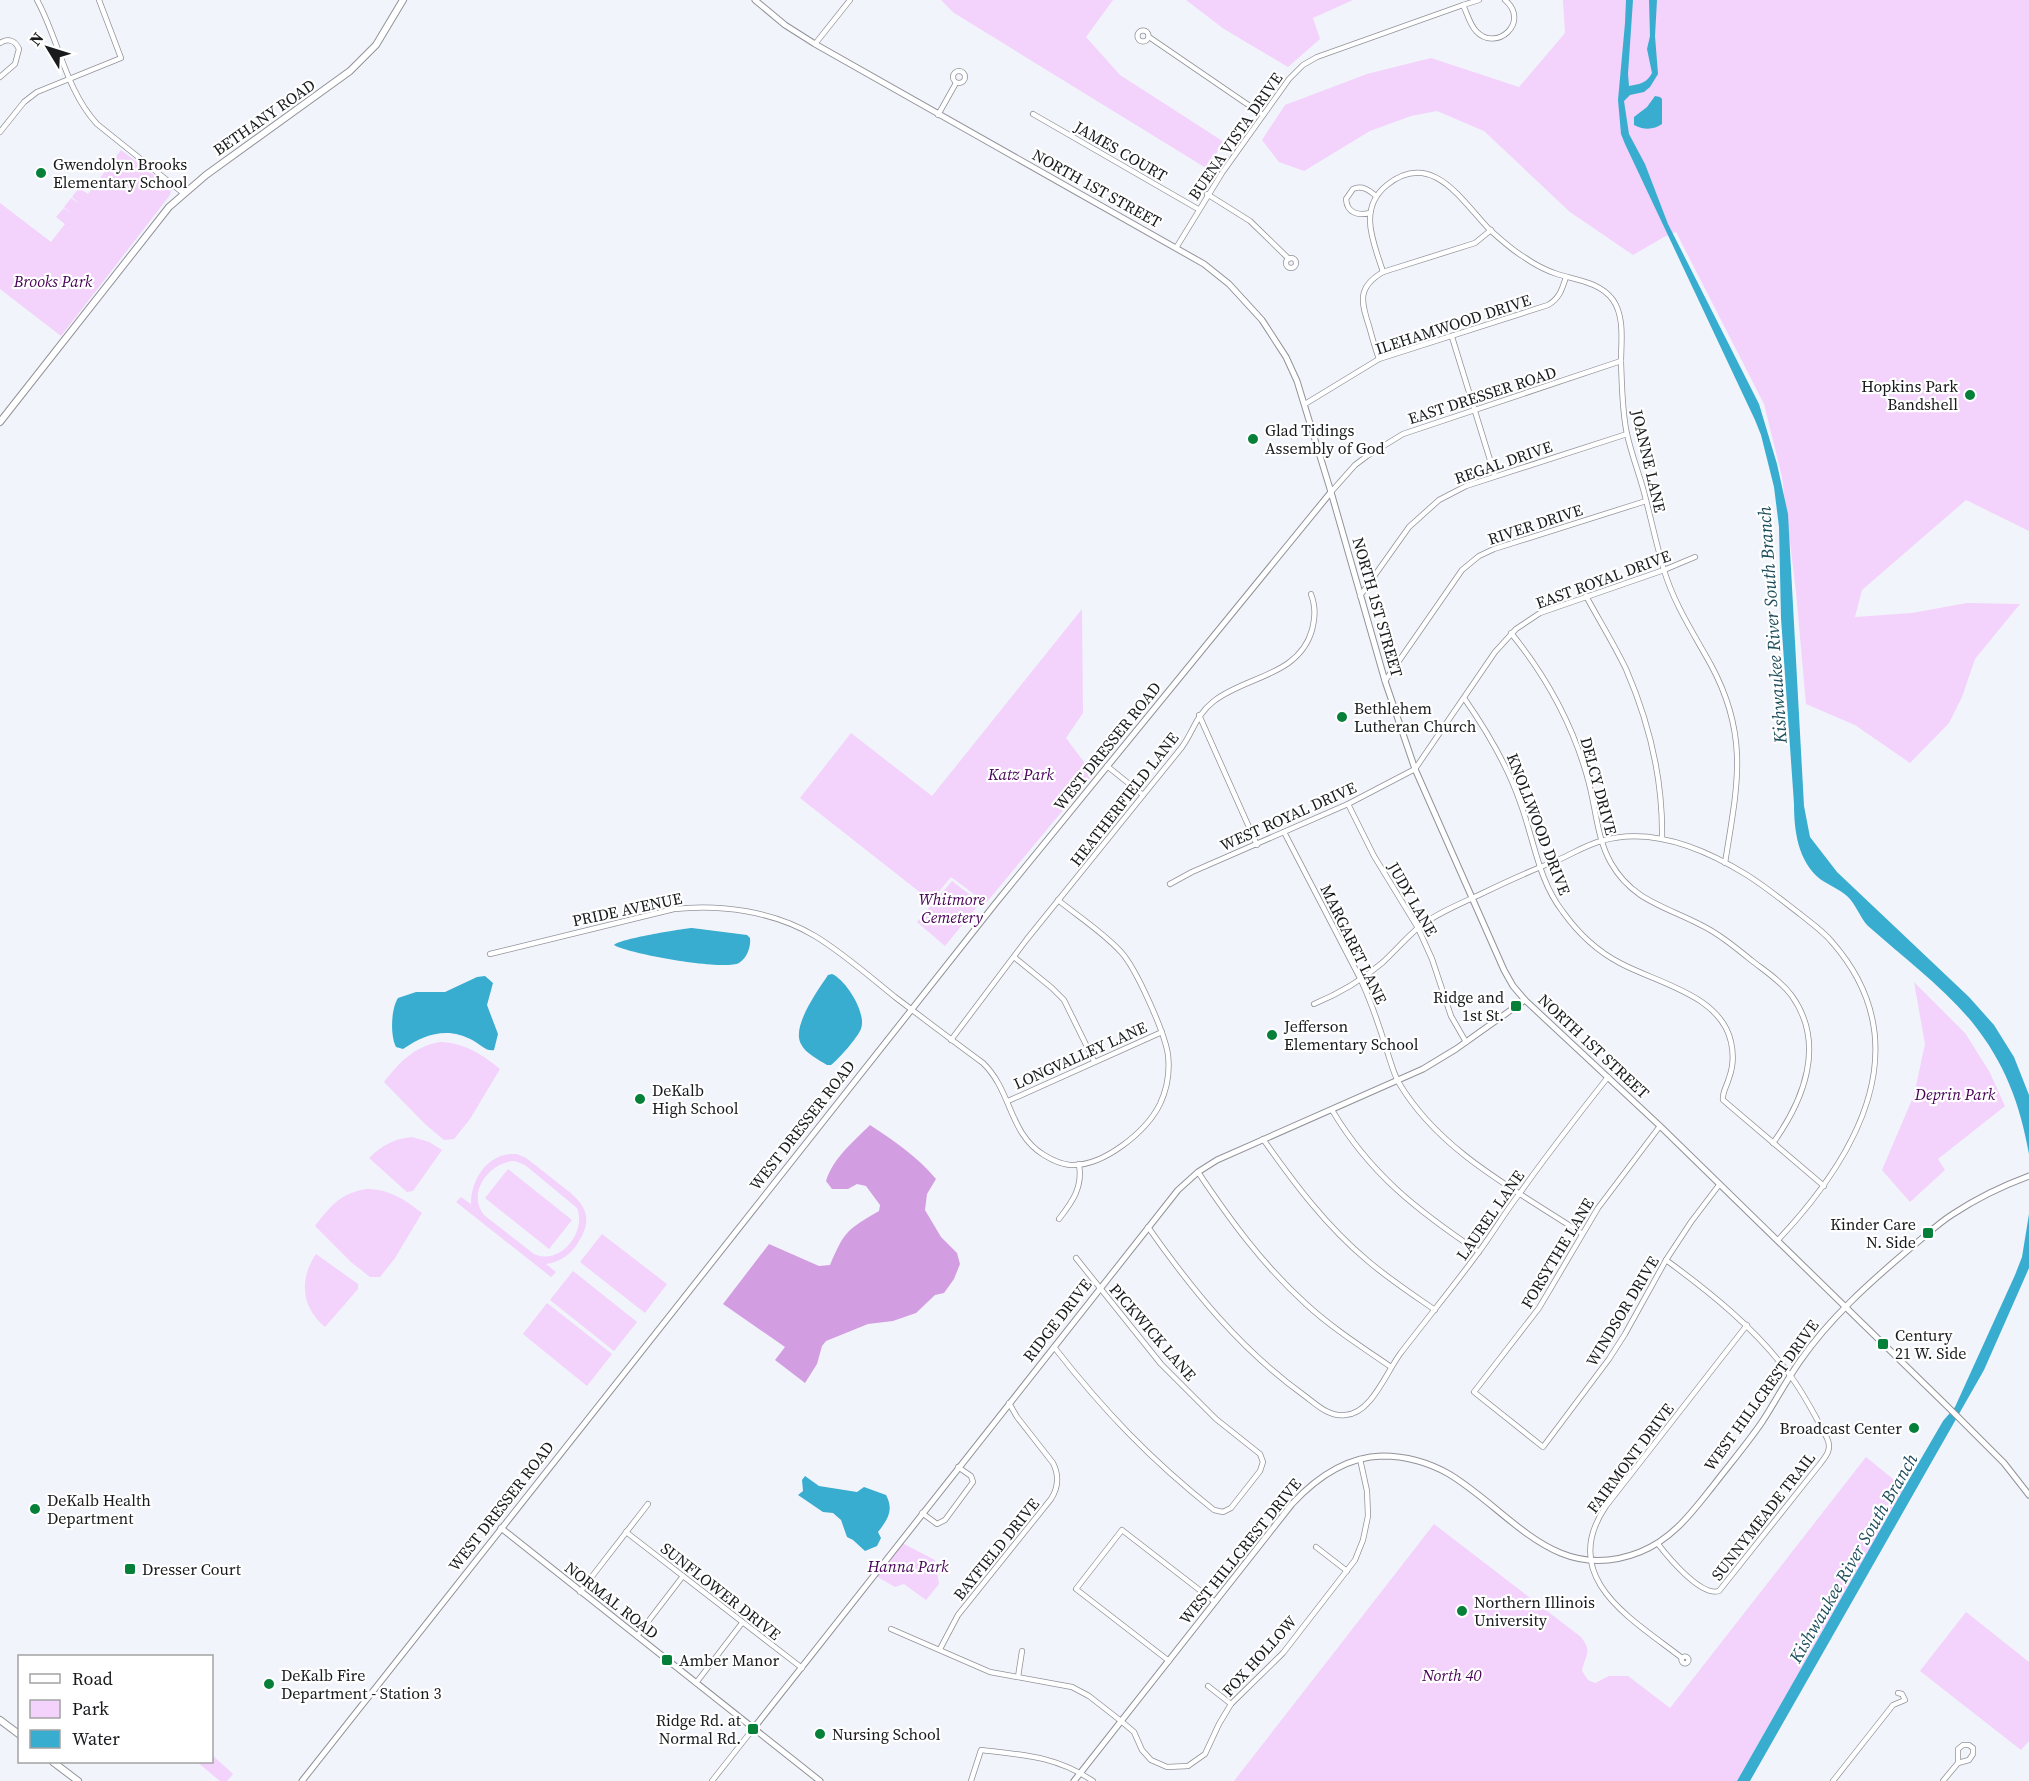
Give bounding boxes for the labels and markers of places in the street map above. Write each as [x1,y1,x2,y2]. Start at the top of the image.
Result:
place label: Gwendolyn Brooks Elementary School [53,153,188,193]
marker: Gwendolyn Brooks Elementary School [34,166,48,180]
place label: Hopkins Park Bandshell [1861,375,1958,415]
marker: Hopkins Park Bandshell [1963,388,1977,402]
place label: Glad Tidings Assembly of God [1265,419,1385,459]
marker: Glad Tidings Assembly of God [1246,432,1260,446]
place label: Bethlehem Lutheran Church [1354,697,1477,737]
marker: Bethlehem Lutheran Church [1335,710,1349,724]
place label: Ridge and 1st St. [1433,986,1504,1026]
marker: Ridge and 1st St. [1509,999,1523,1013]
place label: Jefferson Elementary School [1283,1015,1419,1055]
marker: Jefferson Elementary School [1265,1028,1279,1042]
place label: DeKalb High School [652,1079,739,1119]
marker: DeKalb High School [633,1092,647,1106]
place label: Kinder Care N. Side [1830,1213,1916,1253]
marker: Kinder Care N. Side [1921,1226,1935,1240]
place label: Century 21 W. Side [1895,1324,1966,1364]
marker: Century 21 W. Side [1876,1337,1890,1351]
place label: Broadcast Center [1780,1417,1902,1439]
marker: Broadcast Center [1907,1421,1921,1435]
place label: DeKalb Health Department [47,1489,151,1529]
marker: DeKalb Health Department [28,1502,42,1516]
place label: Dresser Court [142,1558,242,1580]
marker: Dresser Court [123,1562,137,1576]
place label: Northern Illinois University [1474,1591,1595,1631]
marker: Northern Illinois University [1455,1604,1469,1618]
place label: Amber Manor [679,1649,780,1671]
marker: Amber Manor [660,1653,674,1667]
place label: DeKalb Fire Department - Station 3 [281,1664,441,1704]
marker: DeKalb Fire Department - Station 3 [262,1677,276,1691]
place label: Ridge Rd. at Normal Rd. [656,1709,742,1749]
marker: Ridge Rd. at Normal Rd. [746,1722,760,1736]
place label: Nursing School [832,1723,941,1745]
marker: Nursing School [813,1727,827,1741]

